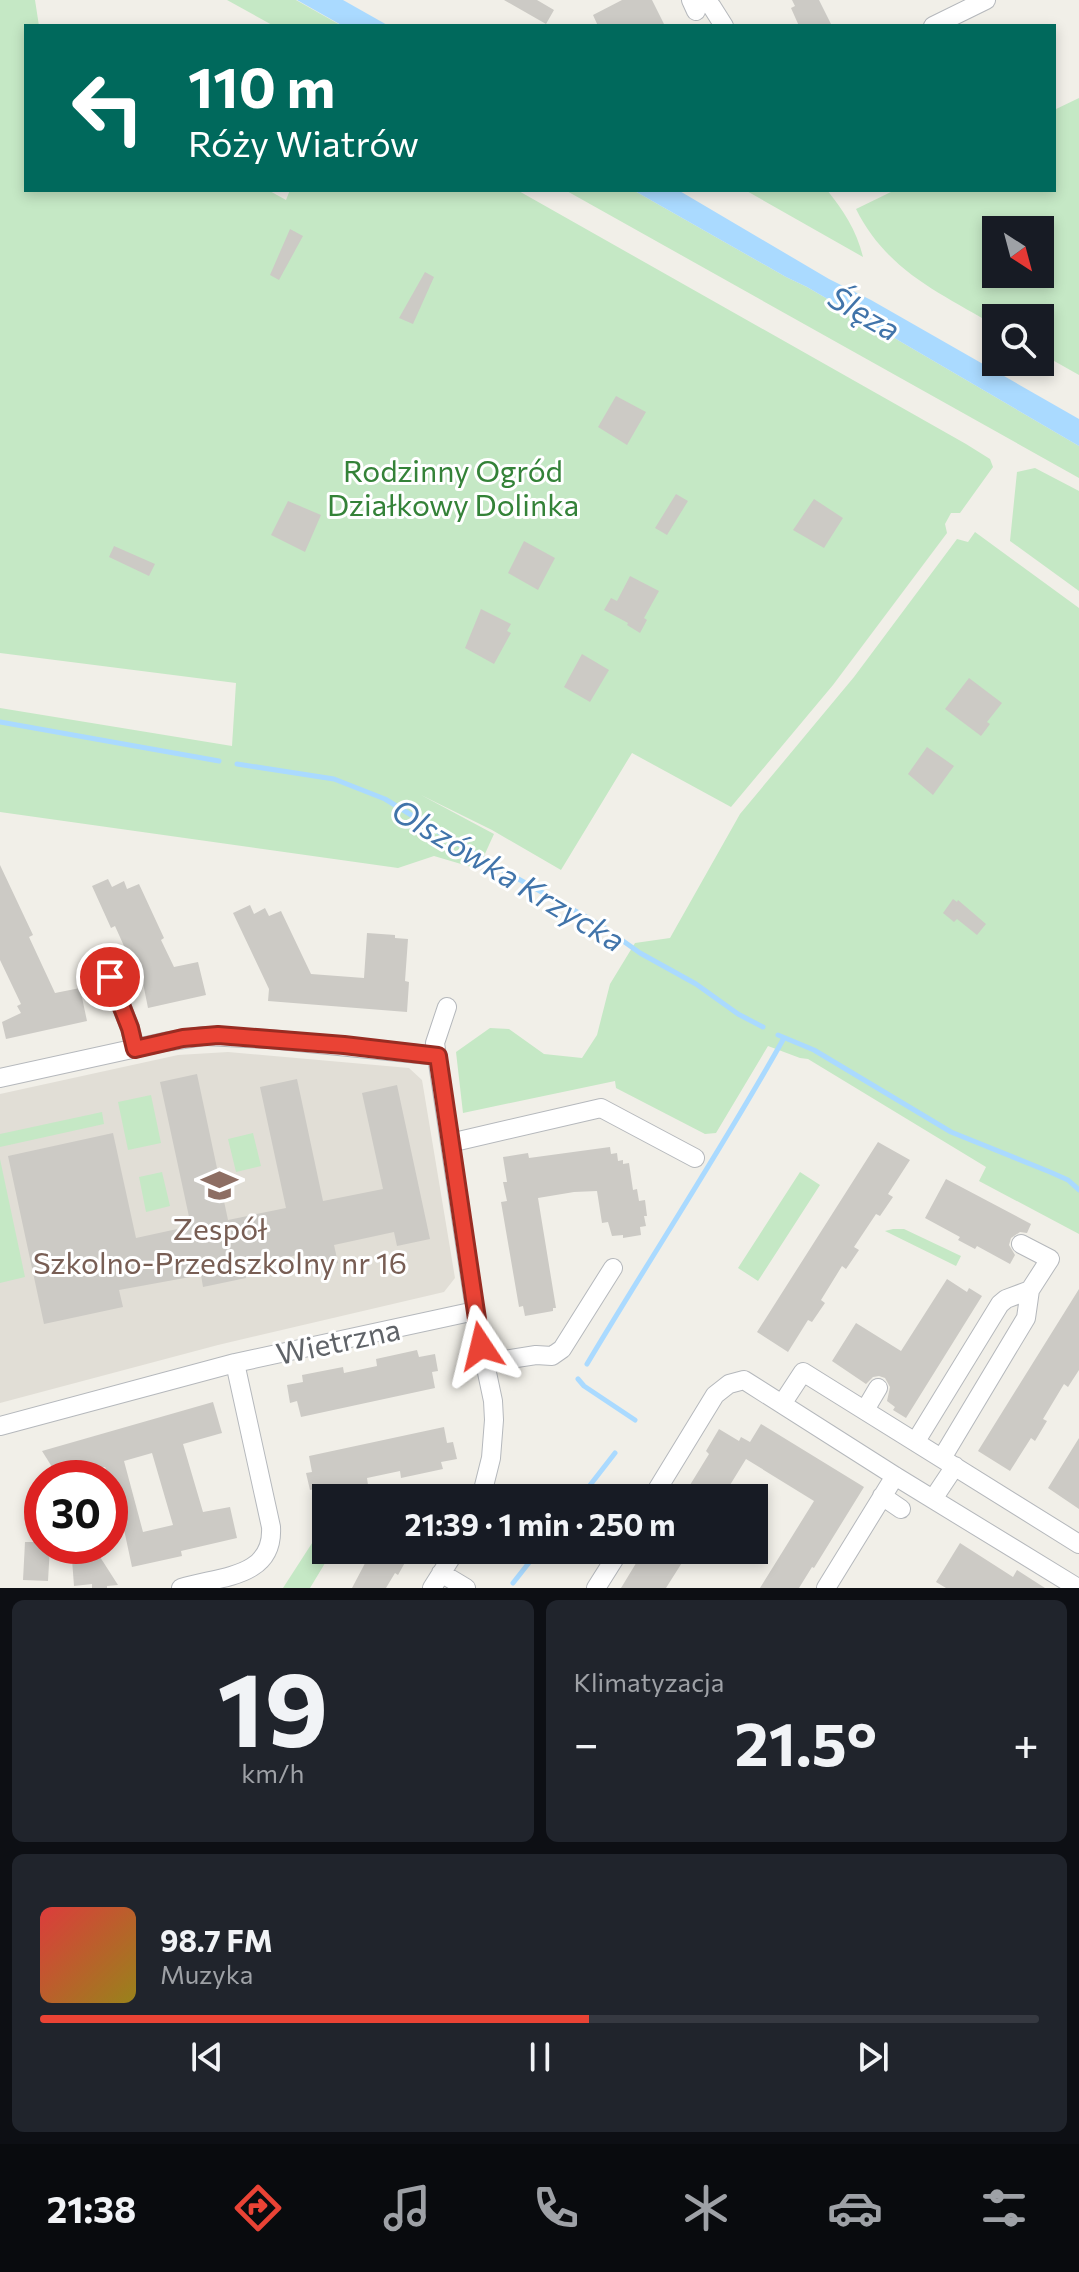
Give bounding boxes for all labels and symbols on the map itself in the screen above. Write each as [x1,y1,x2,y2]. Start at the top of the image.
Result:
north arrow [982,216,1054,288]
water label: Ślęza [822,276,908,348]
park label: Rodzinny Ogród Działkowy Dolinka [327,451,579,522]
water label: Olszówka Krzycka [385,789,633,959]
pin [76,943,144,1011]
school or university icon: Zespół Szkolno-Przedszkolny nr 16 [201,1167,239,1205]
place label: Zespół Szkolno-Przedszkolny nr 16 [33,1209,407,1280]
position arrow [439,1304,523,1388]
street label: Wietrzna [273,1309,403,1371]
speed limit sign: 30 [24,1460,128,1564]

